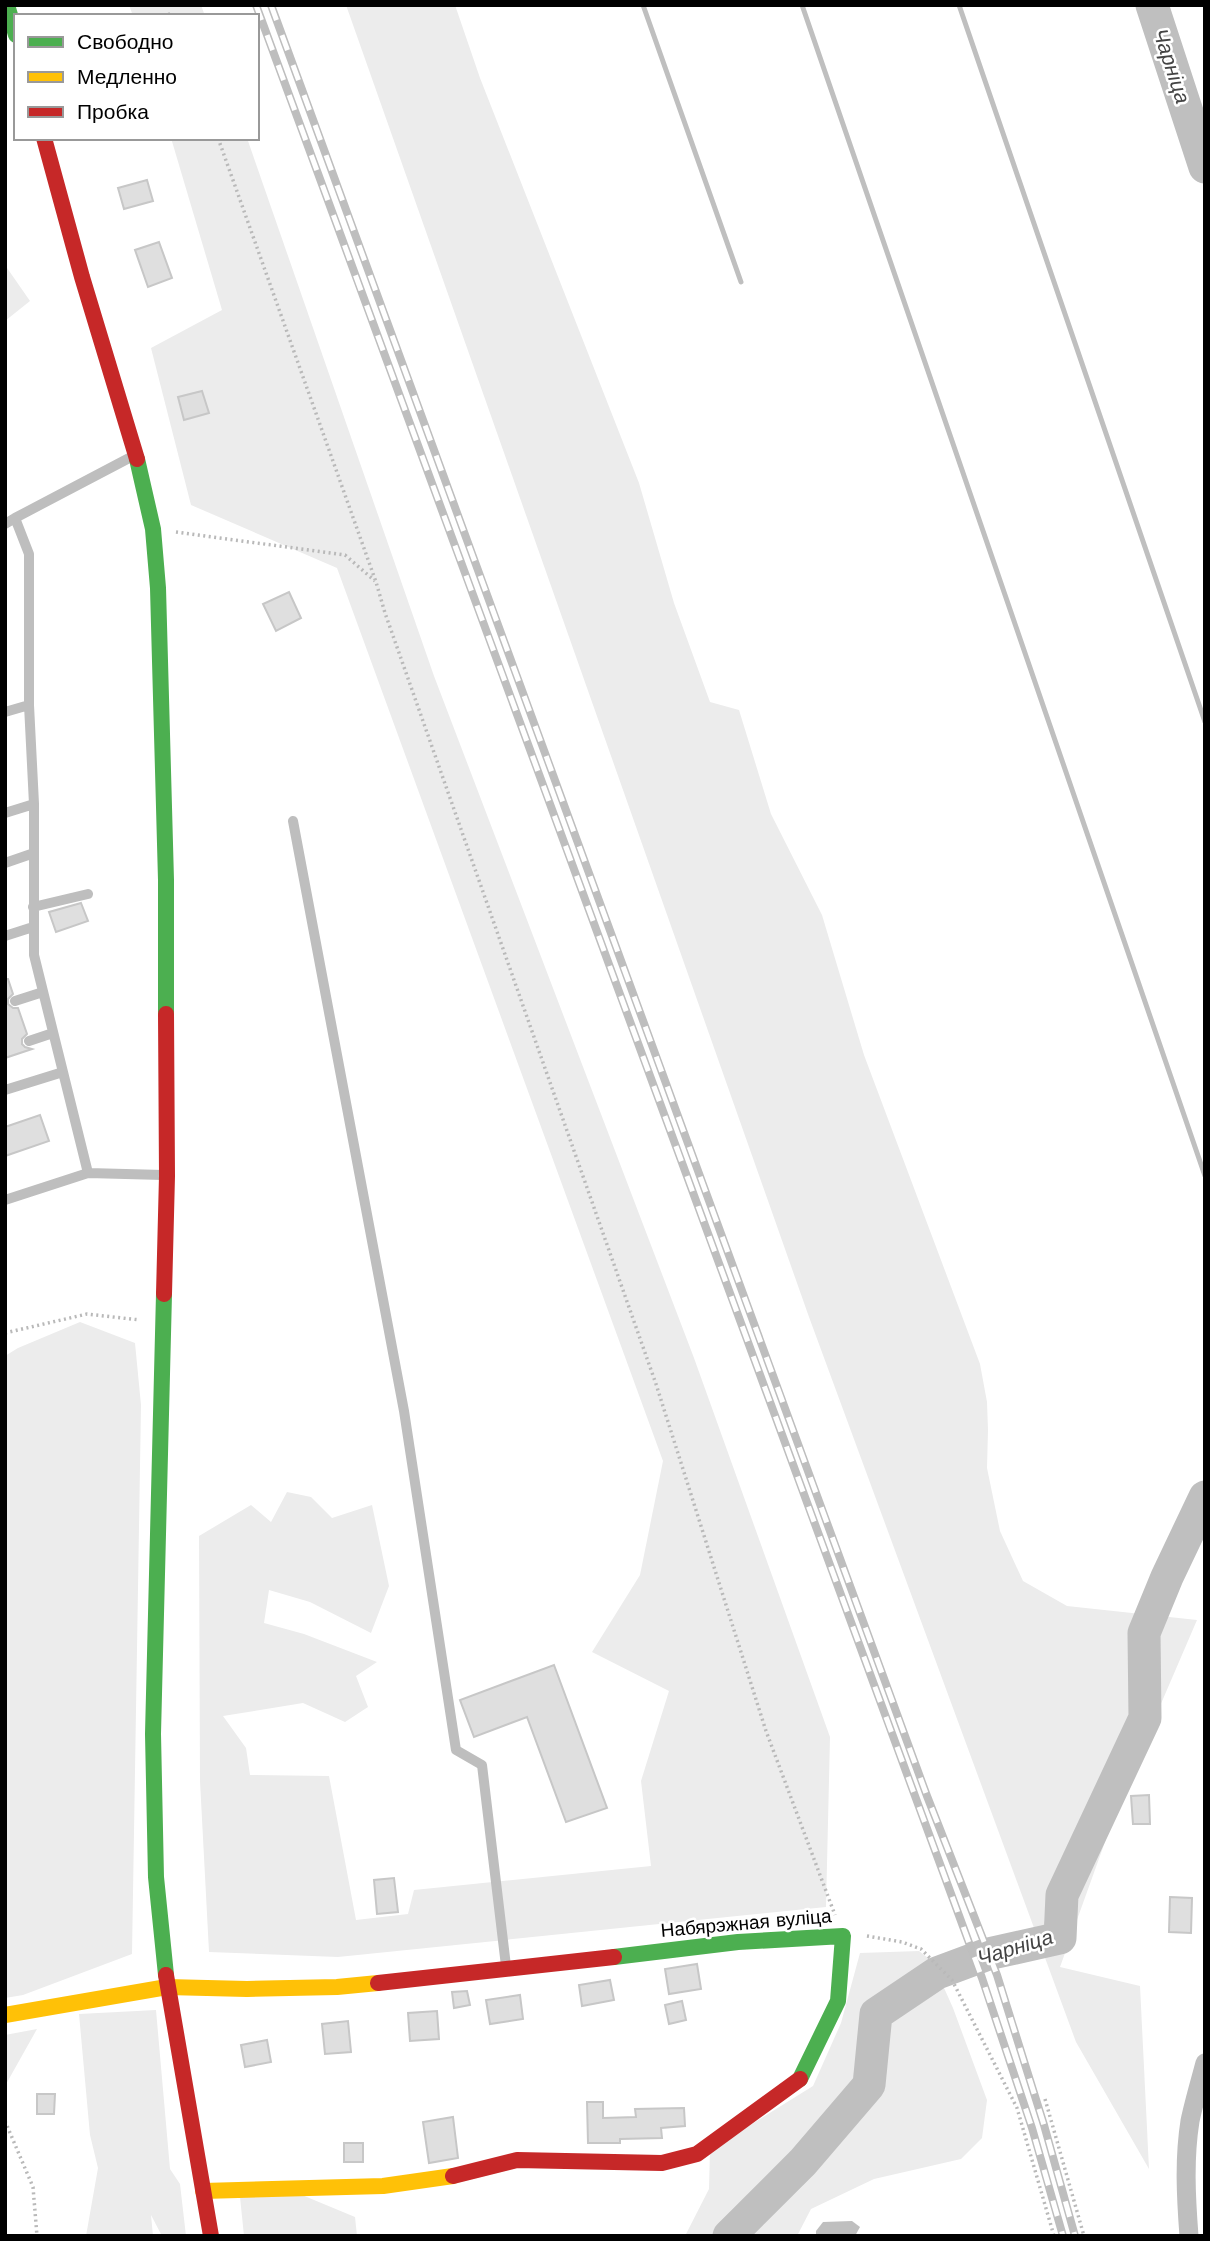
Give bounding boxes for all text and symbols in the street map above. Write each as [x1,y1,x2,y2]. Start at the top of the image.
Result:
legend [14,14,259,140]
water label: Чарніца [1148,25,1196,107]
text: Свободно [77,29,174,54]
text: Медленно [77,64,177,89]
text: Пробка [77,99,149,124]
street label: Набярэжная вуліца [660,1904,833,1942]
water label: Чарніца [974,1924,1056,1970]

